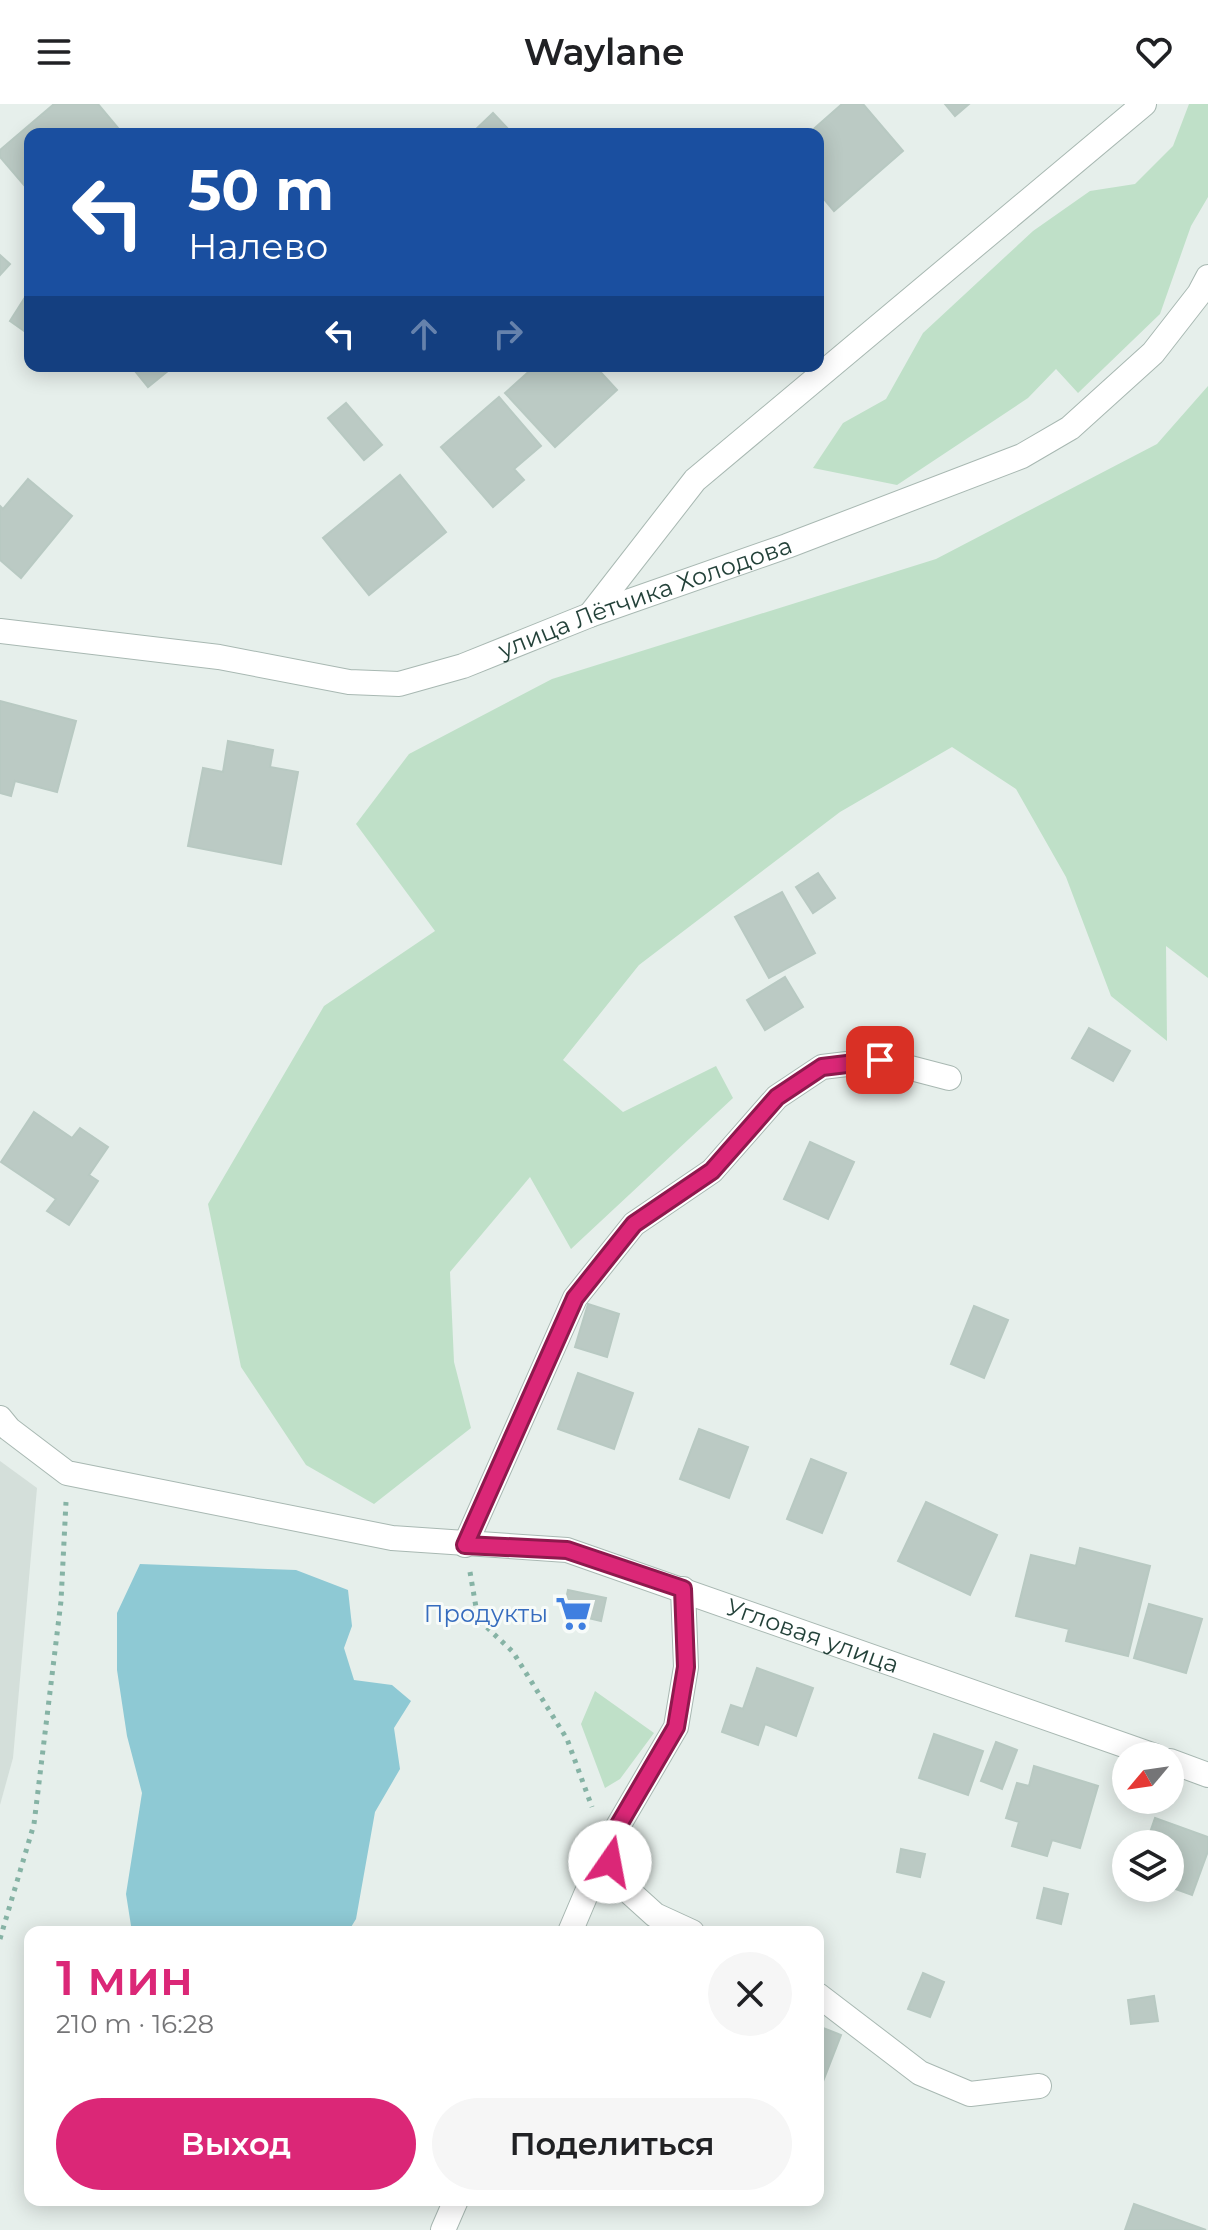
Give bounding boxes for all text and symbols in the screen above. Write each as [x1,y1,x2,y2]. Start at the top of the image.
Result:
icon: menu [32,30,76,74]
text: Waylane [524,30,684,74]
icon: heart [1132,30,1176,74]
text: 50 m [188,156,334,224]
icon: left [56,160,160,264]
text: Налево [188,224,328,268]
icon: left [318,312,362,356]
icon: ahead [402,312,446,356]
icon: right [486,312,530,356]
street label: улица Лётчика Холодова [493,530,796,665]
pin [846,1026,914,1094]
icon: arrive [858,1038,902,1082]
street label: Угловая улица [722,1592,903,1679]
supermarket icon: Продукты [555,1595,593,1633]
place label: Продукты [424,1599,548,1628]
north arrow [1112,1742,1184,1814]
map controls [1112,1742,1184,1902]
position arrow [568,1820,652,1904]
button: layers [1112,1830,1184,1902]
text: 1 мин [56,1949,193,2007]
button: close [708,1952,792,2036]
text: 210 m · 16:28 [56,2008,214,2040]
button: Выход [56,2098,416,2190]
button: Поделиться [432,2098,792,2190]

